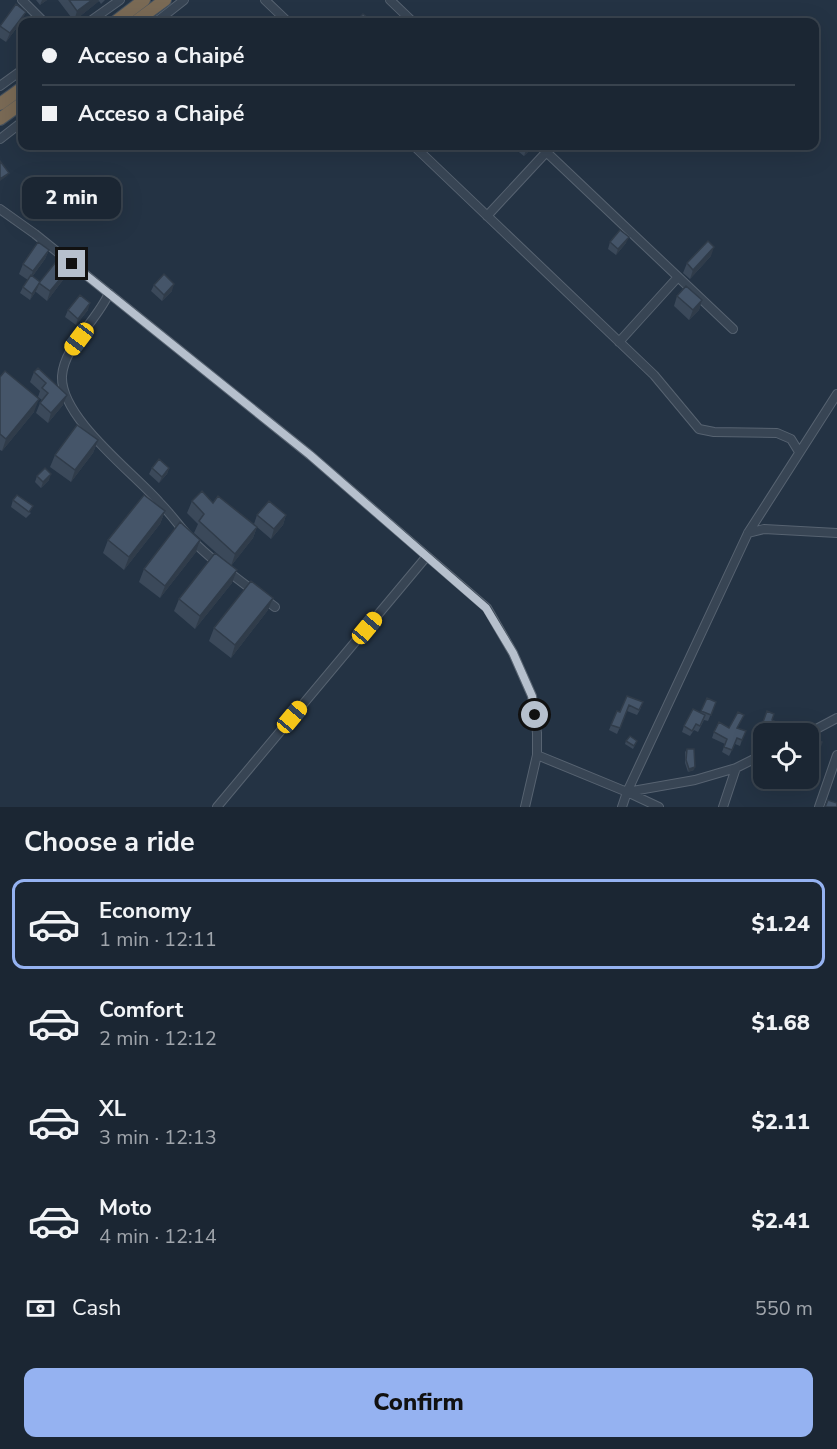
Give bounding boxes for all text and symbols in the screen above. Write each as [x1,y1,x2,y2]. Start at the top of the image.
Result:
text: Acceso a Chaipé [78,41,244,71]
text: Acceso a Chaipé [78,99,244,129]
callout: 2 min [22,177,122,219]
text: 2 min [45,184,98,211]
route end [58,250,85,277]
car [61,319,97,359]
car [349,608,385,648]
car [274,697,310,737]
route start [521,701,548,728]
map controls [753,723,819,789]
button: locate [753,723,819,789]
text: Choose a ride [24,824,195,861]
text: Economy [99,896,191,926]
icon: car [27,897,81,951]
text: $1.24 [751,909,810,939]
text: 1 min · 12:11 [99,926,217,953]
text: Comfort [99,995,183,1025]
icon: car [27,996,81,1050]
text: $1.68 [751,1008,810,1038]
text: 2 min · 12:12 [99,1025,217,1052]
text: XL [99,1094,126,1124]
icon: car [27,1095,81,1149]
text: $2.11 [751,1107,810,1137]
text: 3 min · 12:13 [99,1124,217,1151]
text: Moto [99,1193,152,1223]
icon: car [27,1194,81,1248]
text: $2.41 [751,1206,810,1236]
text: 4 min · 12:14 [99,1223,217,1250]
icon: cash [24,1292,57,1325]
text: Cash [72,1293,121,1323]
text: 550 m [755,1295,813,1322]
button: Confirm [24,1368,813,1437]

